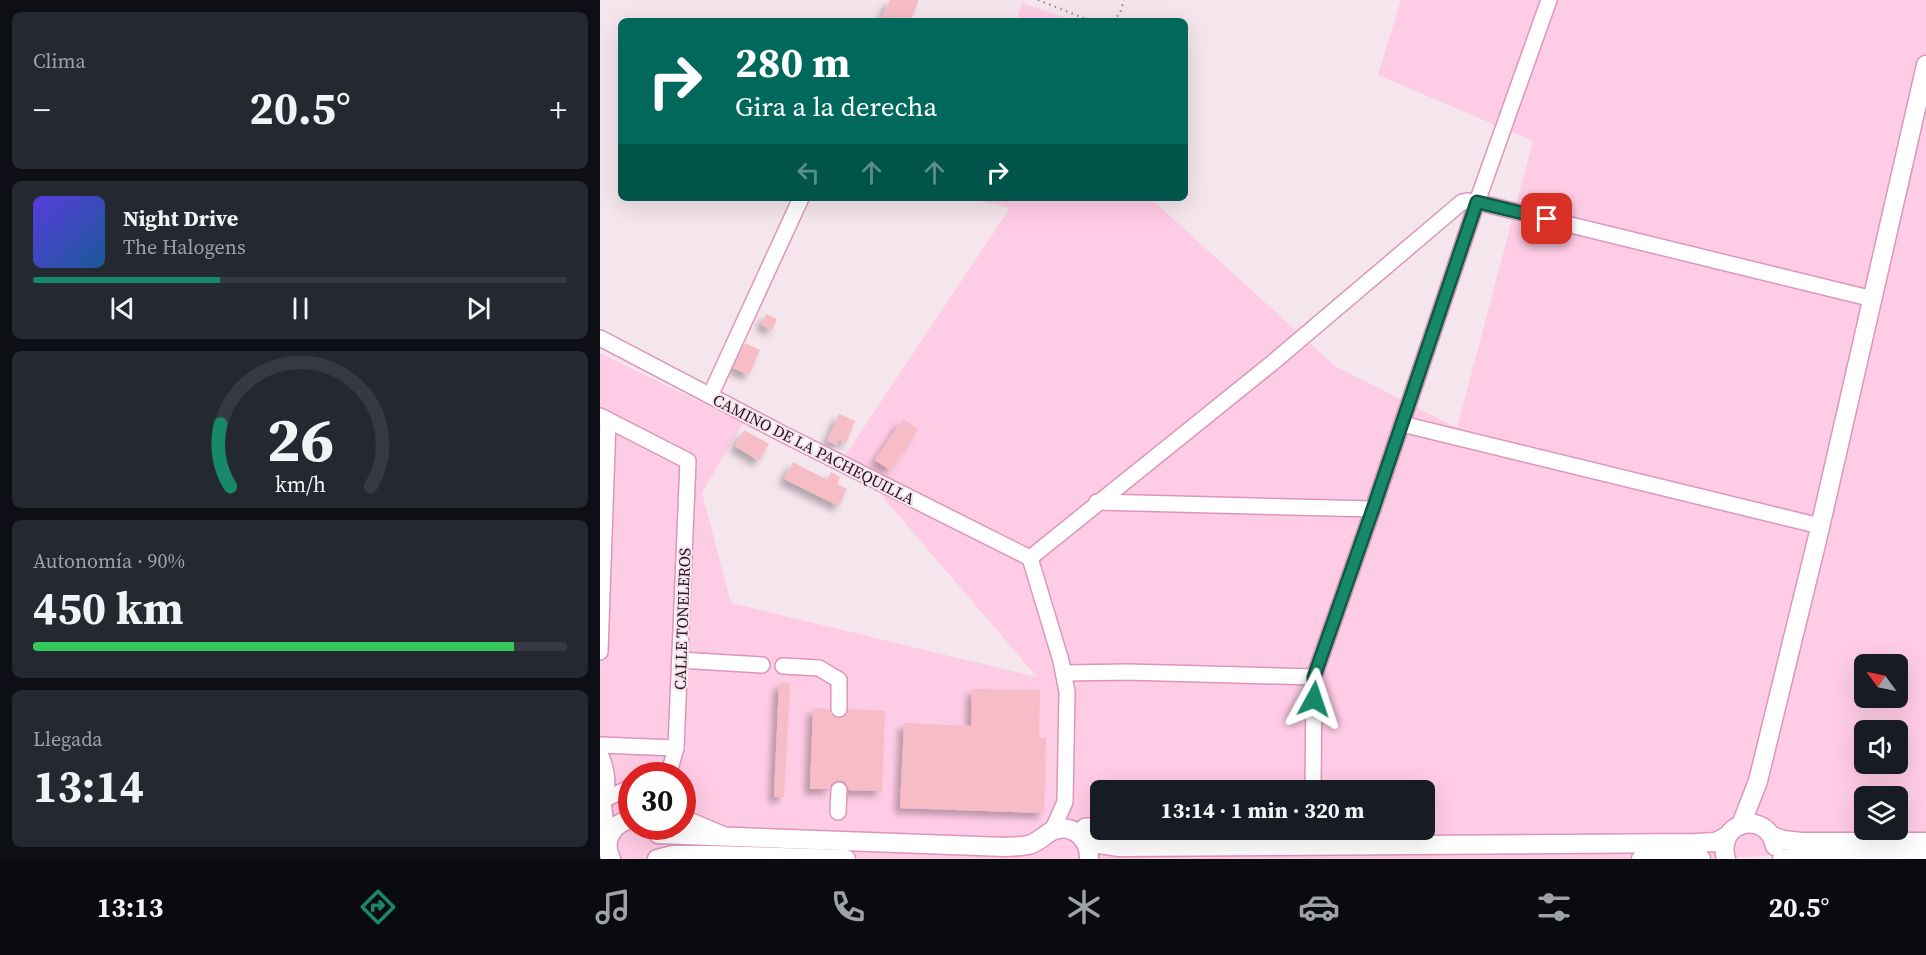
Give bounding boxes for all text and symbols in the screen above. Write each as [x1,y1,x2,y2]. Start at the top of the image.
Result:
text: 280 m [735,33,850,91]
icon: right [636,42,714,120]
text: Clima [33,47,86,75]
text: 20.5° [249,77,351,139]
text: − [33,87,51,132]
text: + [550,87,567,132]
text: Gira a la derecha [735,88,937,125]
icon: left [792,156,825,189]
icon: ahead [855,156,888,189]
icon: ahead [918,156,951,189]
icon: right [981,156,1014,189]
pin [1521,193,1572,244]
icon: arrive [1530,202,1563,235]
text: Night Drive [123,203,238,233]
text: The Halogens [123,233,246,261]
icon: previous [106,292,139,325]
icon: pause [284,292,317,325]
icon: next [462,292,495,325]
street label: CAMINO DE LA PACHEQUILLA [709,388,919,510]
text: 26 [266,396,334,482]
text: km/h [274,470,326,499]
text: Autonomía · 90% [33,547,185,575]
street label: CALLE TONELEROS [669,548,695,690]
text: 450 km [33,577,184,639]
north arrow [1854,654,1908,708]
map controls [1854,654,1908,840]
position arrow [1282,667,1346,731]
button: sound [1854,720,1908,774]
text: Llegada [33,725,103,753]
text: 13:14 [33,755,144,817]
speed limit sign: 30 [618,762,696,840]
button: layers [1854,786,1908,840]
text: 13:14 · 1 min · 320 m [1161,795,1364,825]
icon: directions [357,886,399,928]
icon: music [592,886,634,928]
icon: phone [827,886,869,928]
icon: climate [1063,886,1105,928]
icon: car [1298,886,1340,928]
icon: filters [1533,886,1575,928]
text: 13:13 [97,889,163,926]
text: 20.5° [1768,889,1829,926]

